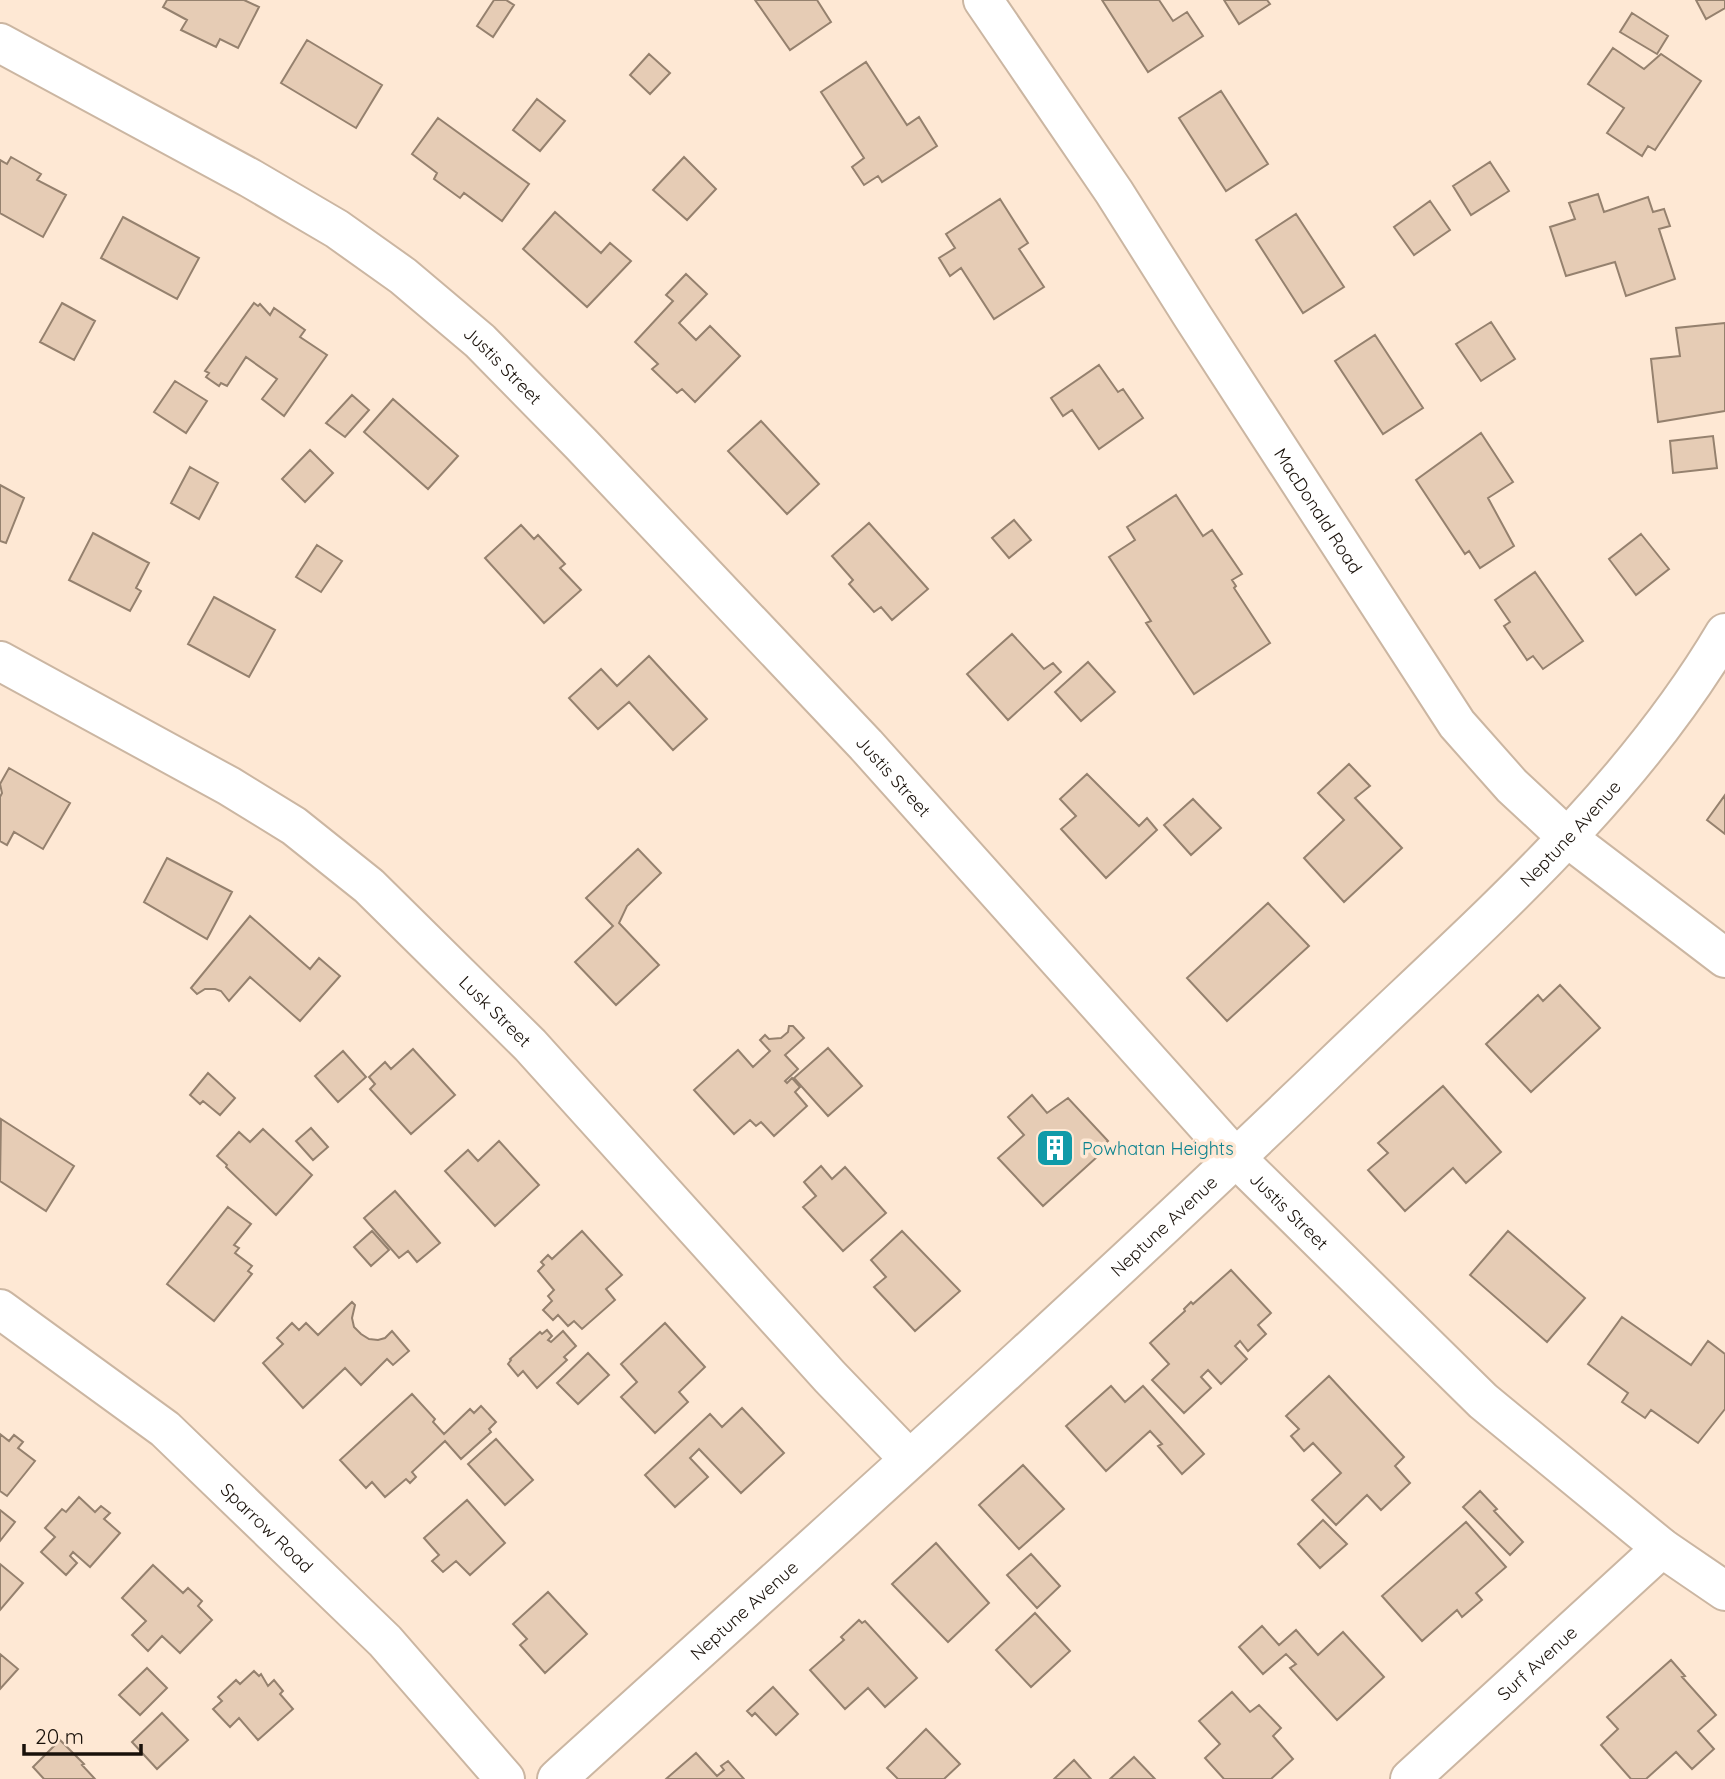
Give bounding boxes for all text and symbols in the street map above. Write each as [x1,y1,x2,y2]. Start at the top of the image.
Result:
street label: Justis Street [459,321,547,409]
street label: MacDonald Road [1269,443,1368,578]
street label: Justis Street [851,730,936,821]
street label: Neptune Avenue [1515,775,1625,891]
street label: Lusk Street [455,970,536,1051]
building icon: Powhatan Heights [1034,1127,1076,1169]
place label: Powhatan Heights [1082,1137,1234,1160]
street label: Justis Street [1245,1167,1334,1254]
street label: Neptune Avenue [1105,1170,1222,1281]
street label: Sparrow Road [216,1478,318,1577]
street label: Neptune Avenue [685,1555,803,1665]
street label: Surf Avenue [1492,1620,1582,1705]
scale bar [24,1712,142,1756]
text: 20 m [35,1723,84,1749]

